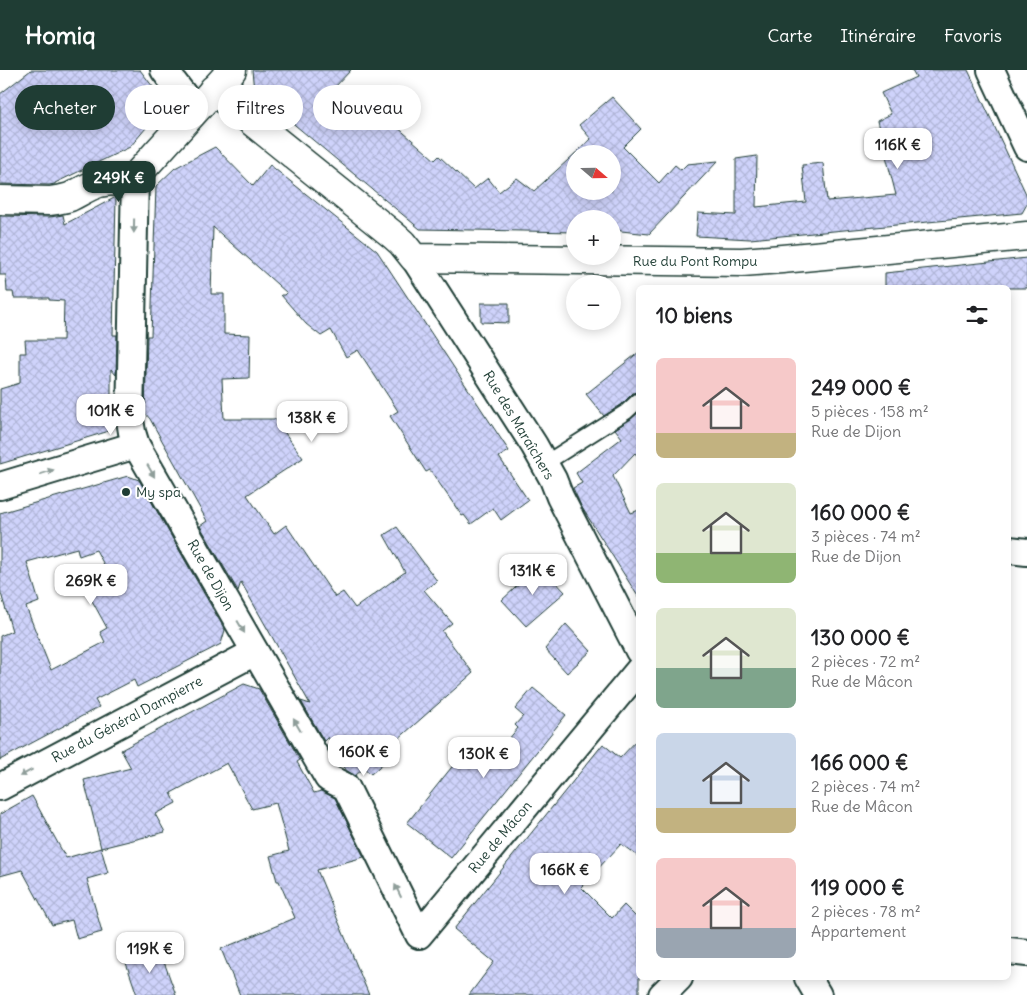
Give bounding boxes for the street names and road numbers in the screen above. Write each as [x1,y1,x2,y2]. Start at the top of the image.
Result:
street label: Rue du Pont Rompu [633,252,757,270]
street label: Rue des Maraîchers [479,367,559,483]
street label: Rue de Dijon [183,536,239,614]
street label: Rue du Général Dampierre [48,672,206,766]
street label: Rue de Mâcon [465,797,535,877]

